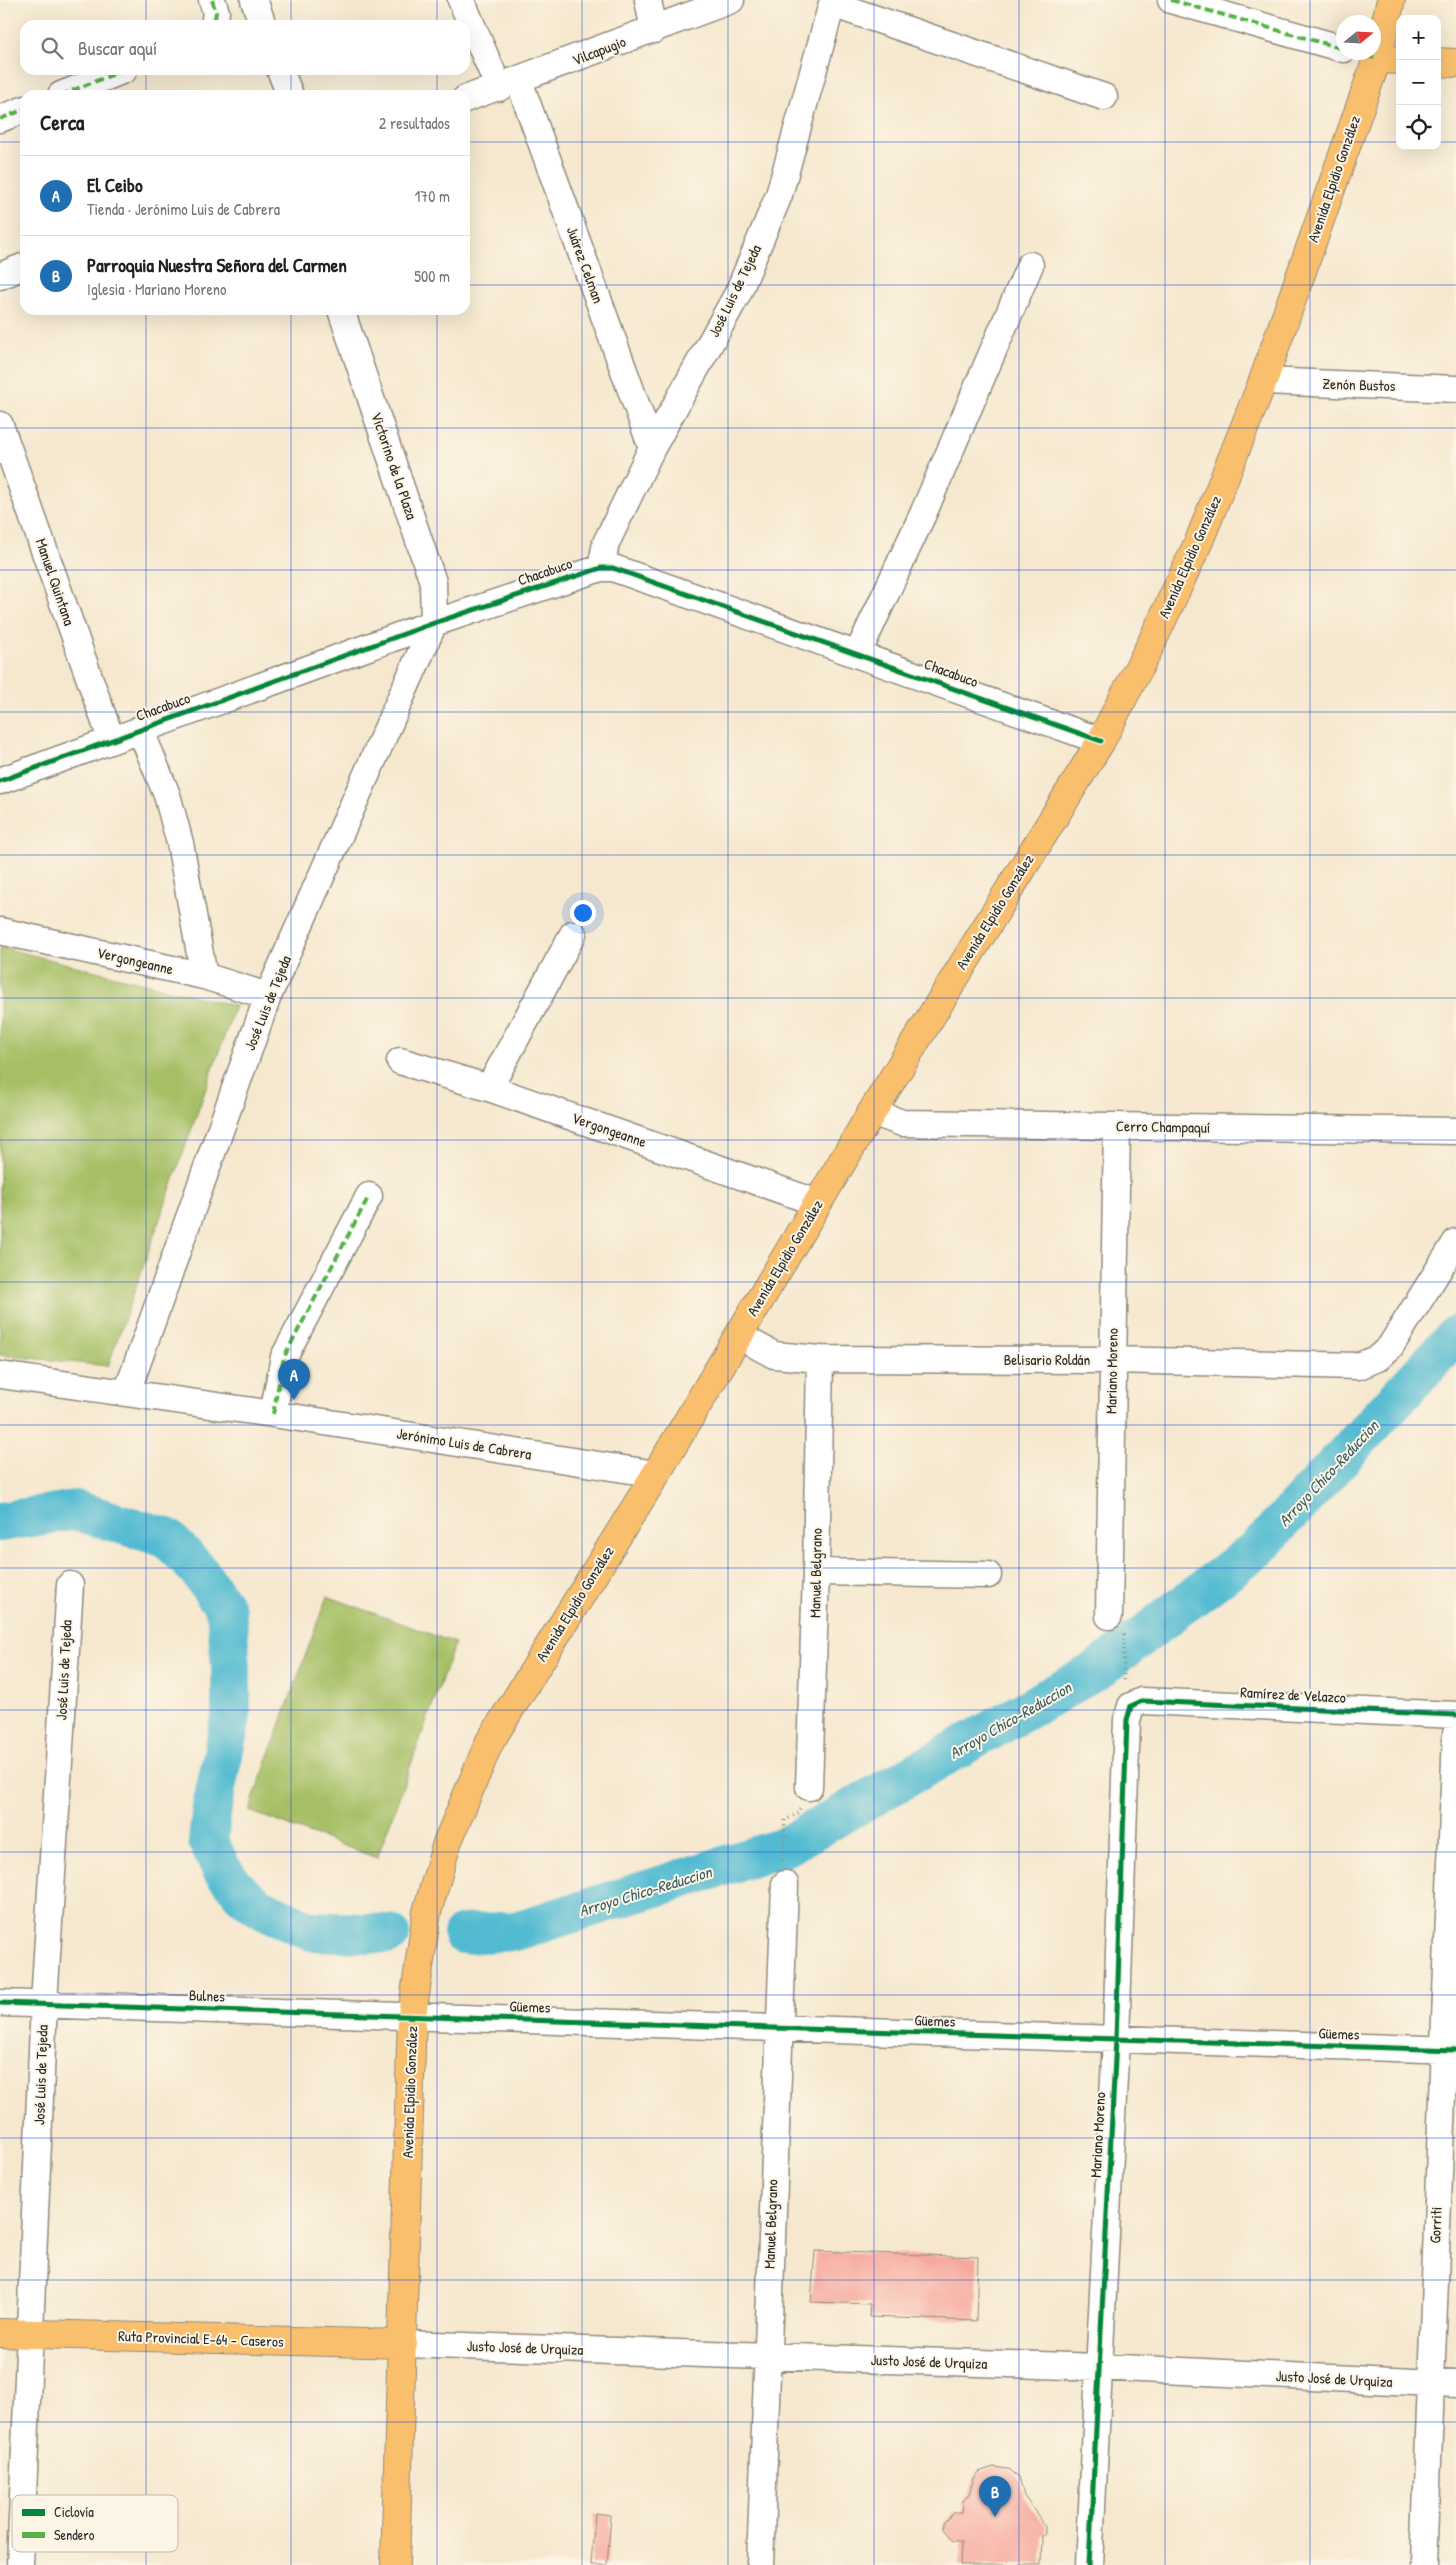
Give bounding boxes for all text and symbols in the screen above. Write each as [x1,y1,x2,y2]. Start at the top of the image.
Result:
north arrow [1336,15,1381,60]
map controls [1396,15,1441,150]
button: + [1396,15,1441,60]
search box [20,20,470,75]
street label: Vilcapugio [569,31,629,70]
icon: search [38,34,66,62]
text: Buscar aquí [78,35,157,61]
button: − [1396,60,1441,105]
button: locate [1396,105,1441,150]
text: Cerca [40,108,84,137]
text: 2 resultados [379,112,450,134]
street label: Avenida Elpidio González [1302,112,1365,245]
text: El Ceibo [87,172,143,198]
text: A [52,185,60,207]
text: 170 m [415,185,450,207]
text: Tienda · Jerónimo Luis de Cabrera [87,198,280,220]
street label: Juárez Celman [562,224,609,306]
street label: José Luis de Tejeda [703,241,766,341]
text: Parroquia Nuestra Señora del Carmen [87,252,347,278]
text: B [52,265,60,287]
text: 500 m [414,265,450,287]
text: Iglesia · Mariano Moreno [87,278,226,300]
street label: Zenón Bustos [1322,373,1396,396]
street label: Victorino de la Plaza [366,409,423,522]
street label: Avenida Elpidio González [1153,492,1226,622]
street label: Manuel Quintana [31,536,80,628]
street label: Chacabuco [515,552,575,591]
street label: Chacabuco [921,653,981,692]
street label: Chacabuco [133,687,193,726]
street label: Avenida Elpidio González [951,850,1039,973]
your location [570,900,596,926]
street label: Vergongeanne [95,942,175,979]
street label: José Luis de Tejeda [239,952,296,1053]
street label: Vergongeanne [569,1107,649,1152]
street label: Cerro Champaquí [1116,1115,1210,1138]
street label: Avenida Elpidio González [741,1195,828,1320]
street label: Mariano Moreno [1100,1328,1123,1414]
street label: Belisario Roldán [1004,1349,1090,1370]
pin: A [278,1359,310,1400]
water label: Arroyo Chico-Reduccion [1273,1414,1384,1531]
street label: Jerónimo Luis de Cabrera [395,1422,533,1465]
street label: Manuel Belgrano [804,1528,827,1618]
street label: Avenida Elpidio González [531,1542,619,1665]
street label: José Luis de Tejeda [50,1619,77,1721]
water label: Arroyo Chico-Reduccion [945,1675,1077,1764]
street label: Ramírez de Velazco [1240,1681,1346,1708]
water label: Arroyo Chico-Reduccion [576,1860,716,1922]
street label: Bulnes [189,1984,226,2007]
street label: Güemes [509,1995,551,2018]
street label: Güemes [914,2009,956,2032]
street label: Güemes [1318,2022,1360,2045]
street label: José Luis de Tejeda [28,2024,53,2126]
street label: Avenida Elpidio González [397,2025,422,2159]
street label: Mariano Moreno [1085,2092,1110,2178]
street label: Manuel Belgrano [758,2179,783,2269]
street label: Gorriti [1424,2206,1447,2244]
street label: Ruta Provincial E-64 - Caseros [118,2325,284,2352]
street label: Justo José de Urquiza [466,2335,584,2360]
street label: Justo José de Urquiza [870,2349,988,2374]
street label: Justo José de Urquiza [1275,2365,1393,2392]
pin: B [979,2476,1011,2517]
legend [12,2495,178,2552]
text: Ciclovía [54,2502,94,2521]
text: Sendero [54,2525,95,2544]

